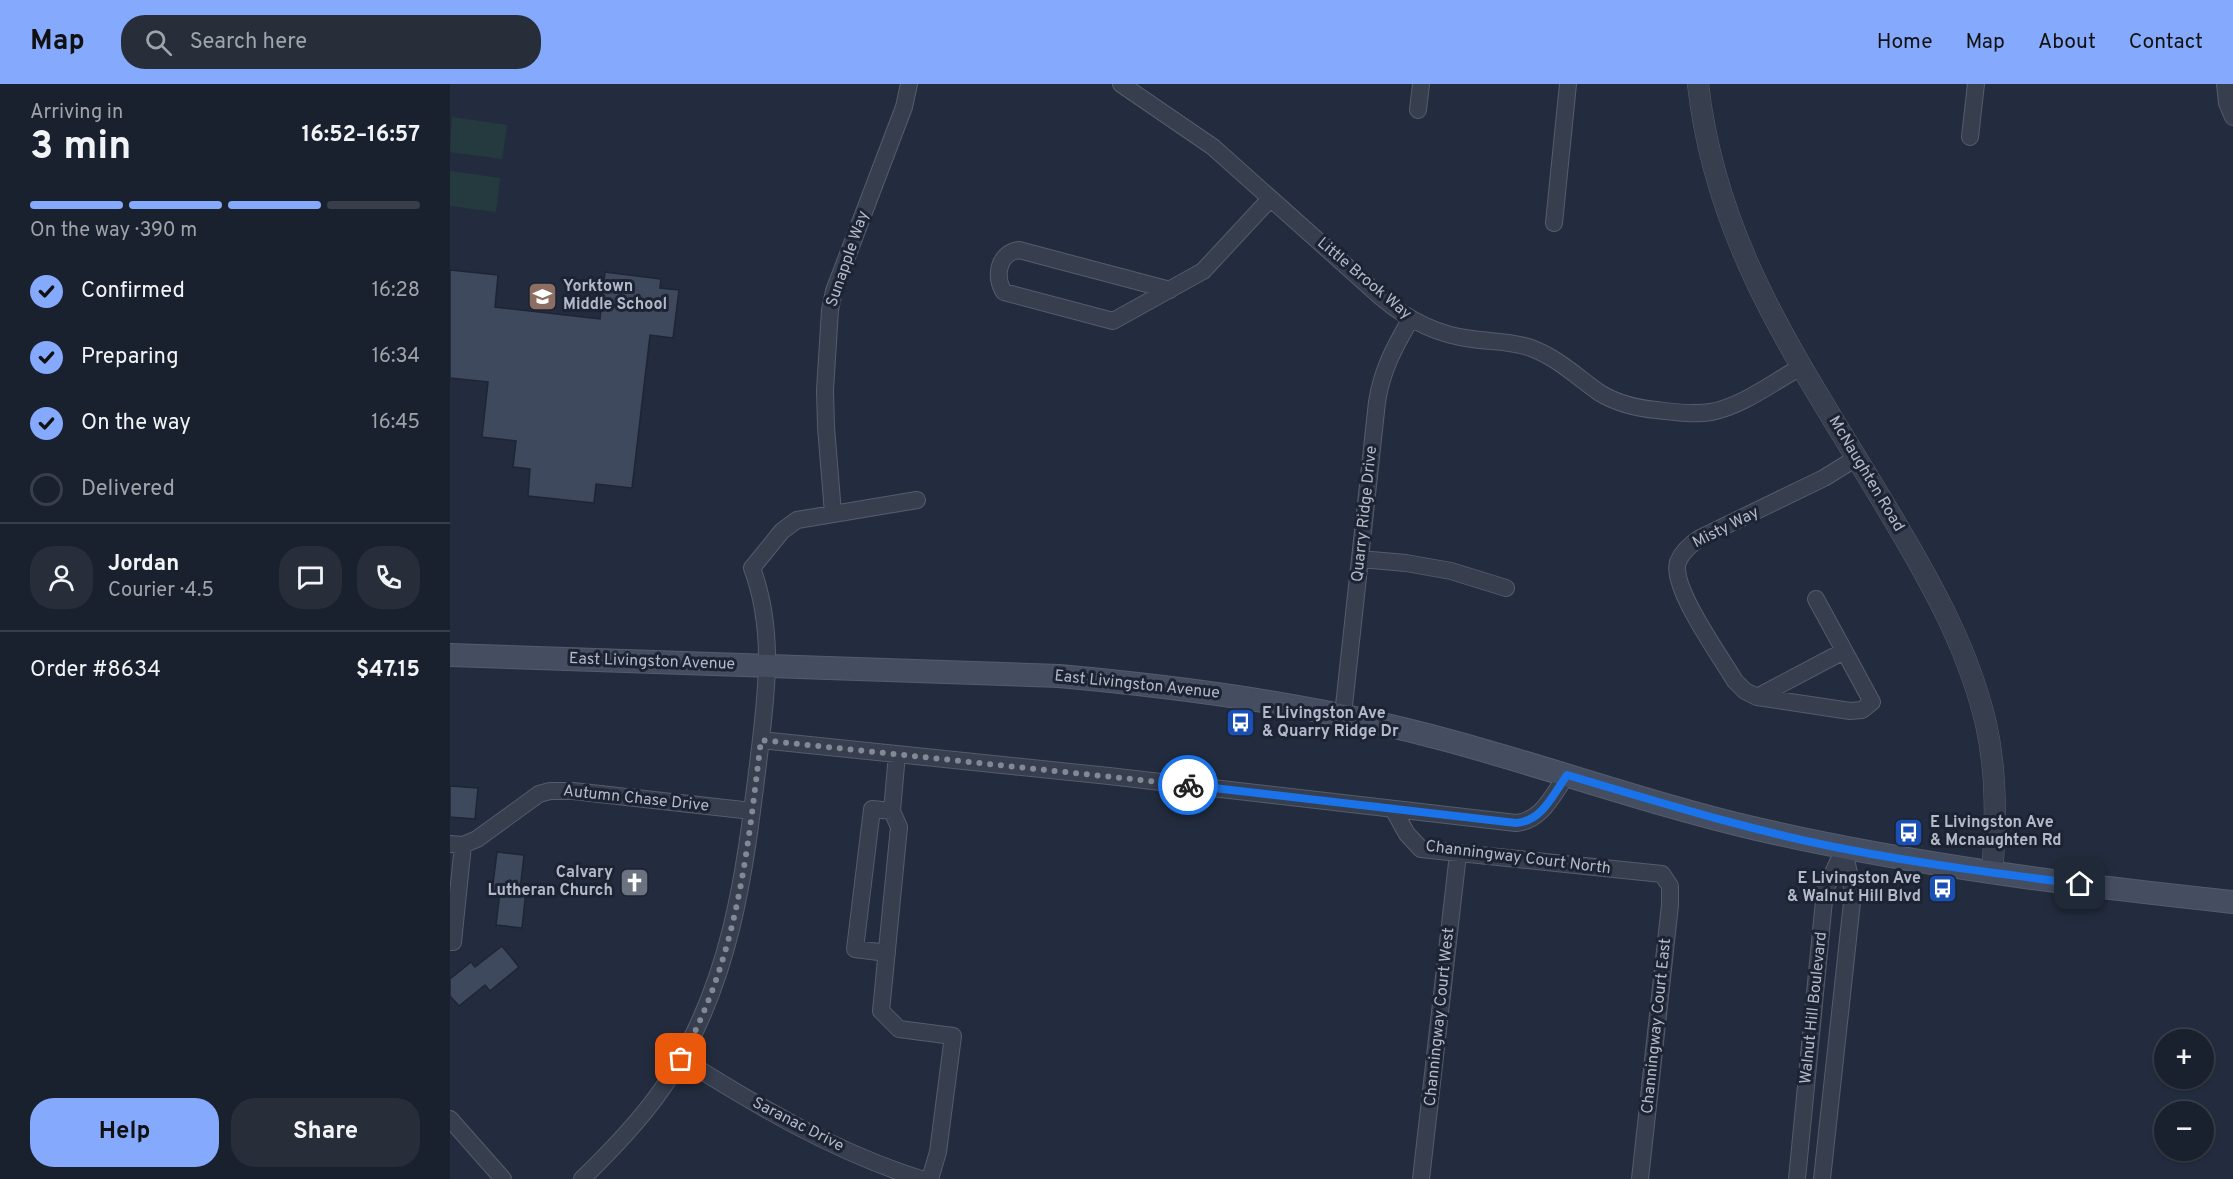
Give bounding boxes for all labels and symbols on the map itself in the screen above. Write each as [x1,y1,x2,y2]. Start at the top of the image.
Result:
street label: Sunapple Way [822,208,874,310]
street label: Little Brook Way [1313,234,1415,324]
place label: Yorktown Middle School [563,277,667,315]
school or university icon: Yorktown Middle School [526,280,558,312]
street label: McNaughten Road [1824,413,1908,535]
street label: Quarry Ridge Drive [1348,445,1382,583]
street label: Misty Way [1689,503,1763,553]
street label: East Livingston Avenue [569,649,735,675]
street label: East Livingston Avenue [1053,666,1221,704]
place label: E Livingston Ave & Quarry Ridge Dr [1262,704,1399,742]
bus stop icon: E Livingston Ave & Quarry Ridge Dr [1225,707,1257,739]
courier [1158,755,1218,815]
street label: Autumn Chase Drive [562,781,710,817]
place label: E Livingston Ave & Mcnaughten Rd [1930,813,2062,851]
bus stop icon: E Livingston Ave & Mcnaughten Rd [1893,816,1925,848]
street label: Channingway Court North [1424,837,1612,879]
pin [2054,858,2105,909]
place label: Calvary Lutheran Church [487,863,613,901]
church icon: Calvary Lutheran Church [618,866,650,898]
place label: E Livingston Ave & Walnut Hill Blvd [1787,869,1921,907]
bus stop icon: E Livingston Ave & Walnut Hill Blvd [1926,872,1958,904]
street label: Channingway Court West [1421,927,1459,1107]
street label: Walnut Hill Boulevard [1796,931,1832,1085]
street label: Channingway Court East [1638,937,1676,1115]
pin [655,1033,706,1084]
street label: Saranac Drive [749,1093,847,1157]

